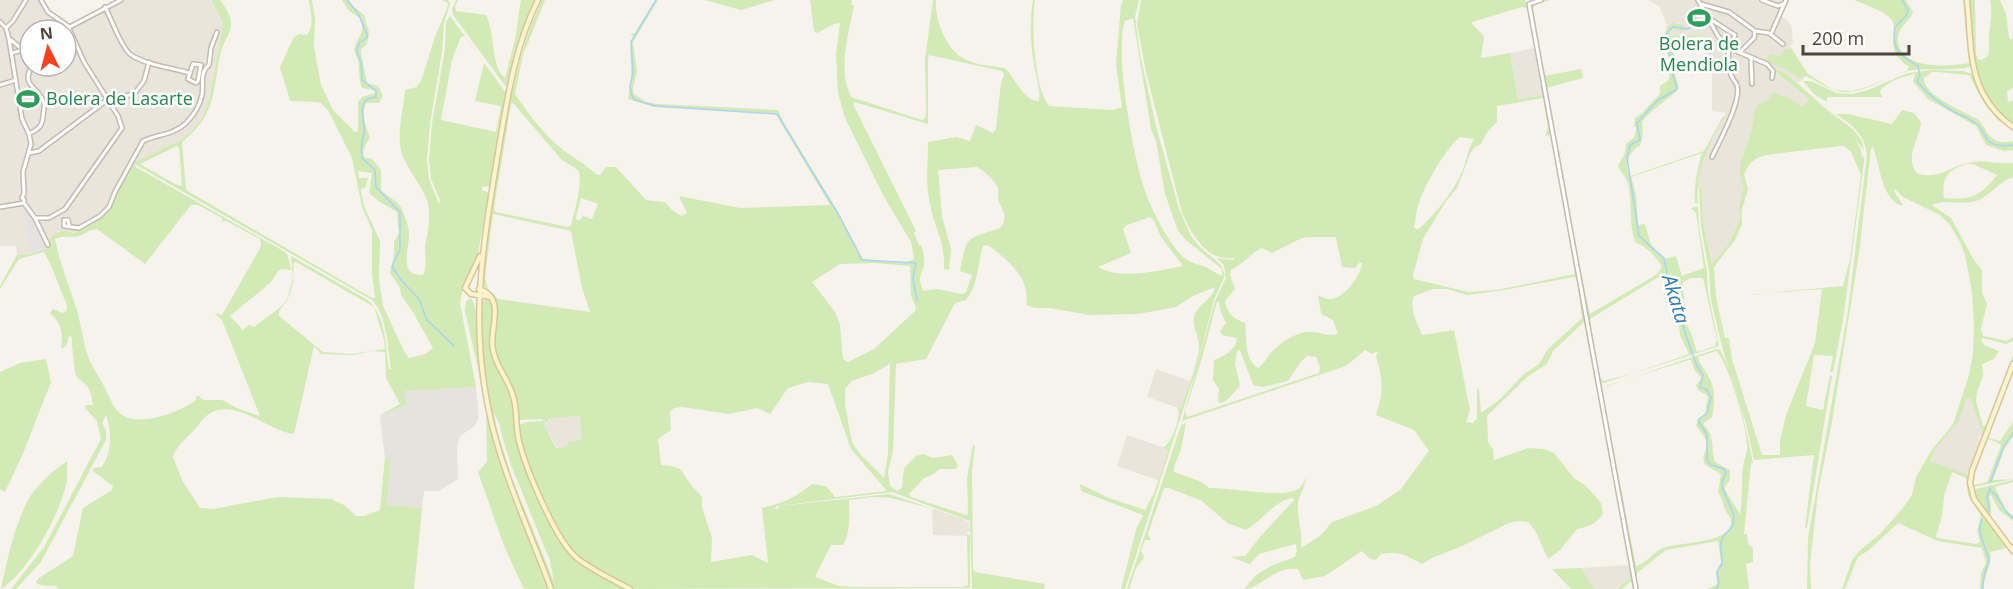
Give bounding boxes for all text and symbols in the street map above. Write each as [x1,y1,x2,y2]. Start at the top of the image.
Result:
sports icon: Bolera de Mendiola [1686,5,1712,31]
north arrow [18,18,78,78]
scale bar [1803,18,1910,56]
text: N [39,21,54,45]
text: 200 m [1812,26,1864,50]
place label: Bolera de Mendiola [1659,31,1739,76]
sports icon: Bolera de Lasarte [15,86,41,112]
place label: Bolera de Lasarte [46,86,193,110]
water label: Akata [1656,269,1697,327]

